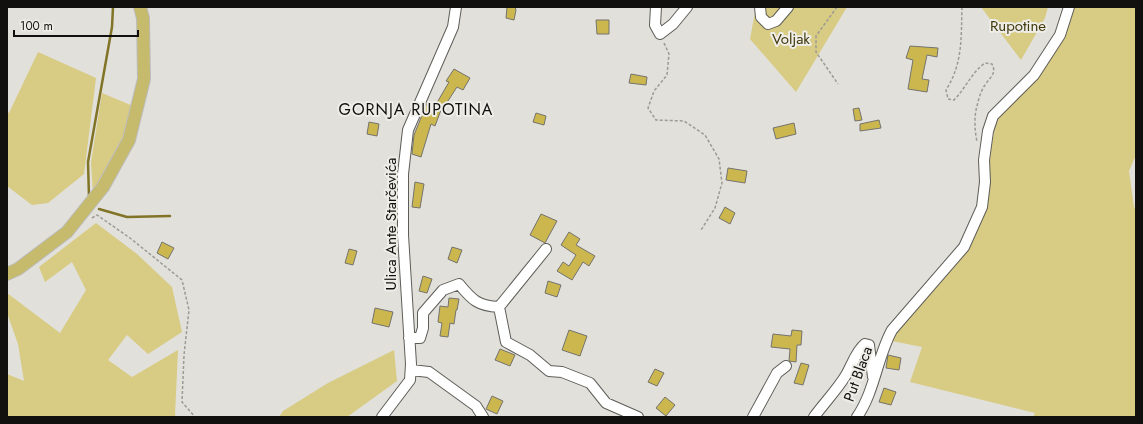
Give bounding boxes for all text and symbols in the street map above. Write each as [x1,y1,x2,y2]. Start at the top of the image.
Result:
scale bar [14,12,138,38]
park label: Rupotine [990,15,1046,37]
text: 100 m [20,17,53,35]
park label: Voljak [772,28,810,50]
district label: GORNJA RUPOTINA [339,98,493,121]
street label: Ulica Ante Starčevića [380,158,402,290]
street label: Put Blaca [838,343,878,405]

